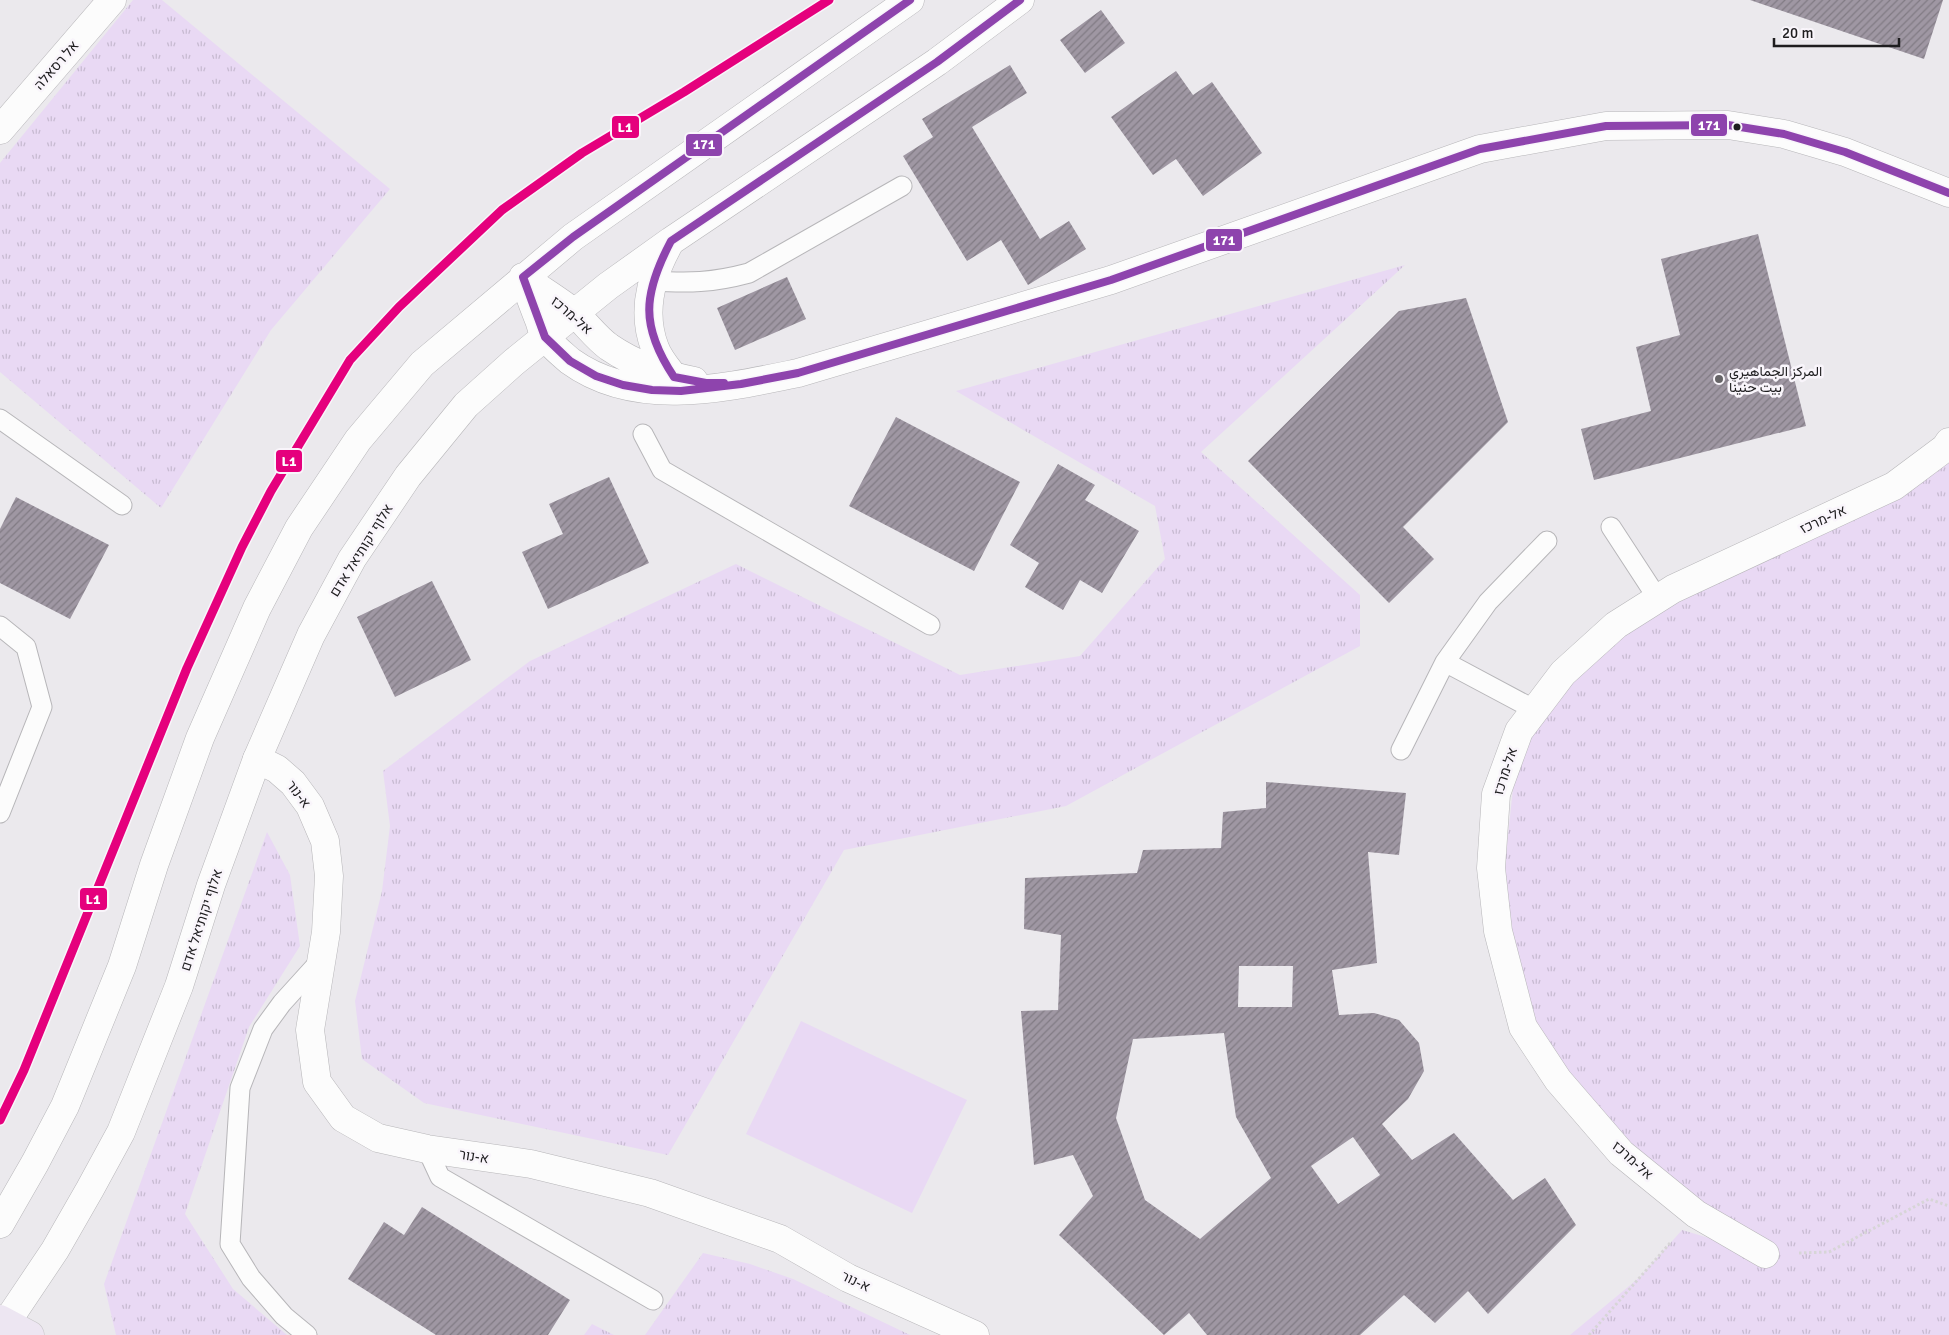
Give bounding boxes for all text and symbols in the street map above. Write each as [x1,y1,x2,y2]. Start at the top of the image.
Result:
scale bar [1774,15,1899,47]
text: 20 m [1782,24,1813,42]
street label: אל רסאלה [30,37,82,93]
line badge: 171 [1690,113,1728,137]
line badge: L1 [611,115,640,139]
text: 171 [1698,117,1721,134]
text: L1 [618,119,633,136]
unlabelled marker [1732,122,1742,132]
line badge: 171 [685,133,723,157]
text: 171 [693,136,716,153]
line badge: 171 [1205,228,1243,252]
text: 171 [1213,232,1236,249]
street label: אל-מרכז [547,293,596,338]
place label: المركز الجماهيري بيت حنينا [1729,363,1822,396]
marker: المركز الجماهيري بيت حنينا [1713,373,1725,385]
line badge: L1 [275,449,303,473]
text: L1 [282,453,297,470]
street label: אלוף יקותיאל אדם [326,501,397,600]
street label: אל-מרכז [1797,501,1849,538]
street label: אל-מרכז [1490,745,1521,797]
street label: א-נור [283,777,314,811]
street label: אלוף יקותיאל אדם [177,867,226,973]
line badge: L1 [79,887,108,911]
text: L1 [86,891,101,908]
street label: אל-מרכז [1609,1138,1657,1183]
street label: א-נור [458,1146,490,1167]
street label: א-נור [839,1267,873,1296]

